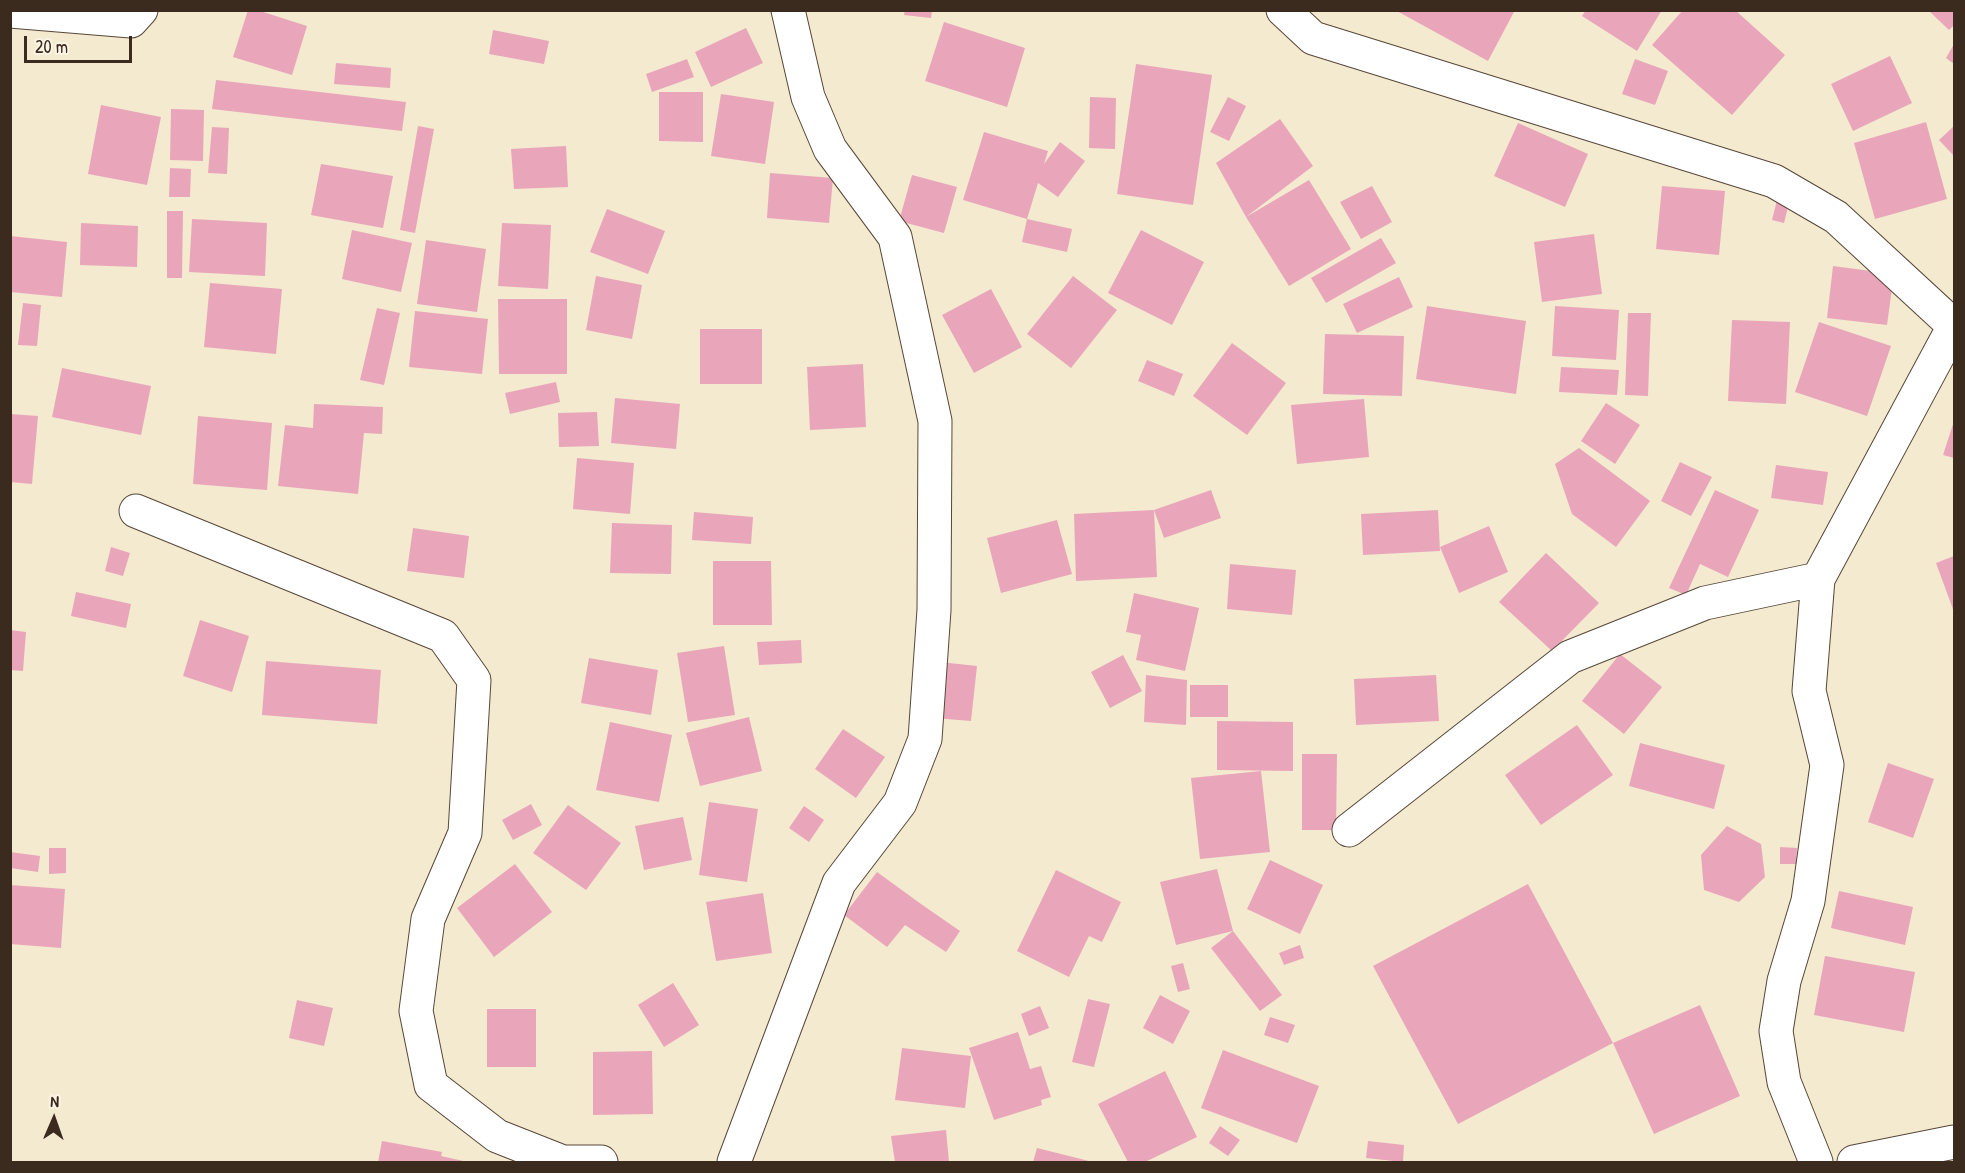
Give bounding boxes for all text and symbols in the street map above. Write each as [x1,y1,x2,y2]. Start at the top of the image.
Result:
scale bar [27,24,135,62]
text: 20 m [35,34,68,59]
north arrow [24,1089,84,1149]
text: N [50,1090,59,1112]

